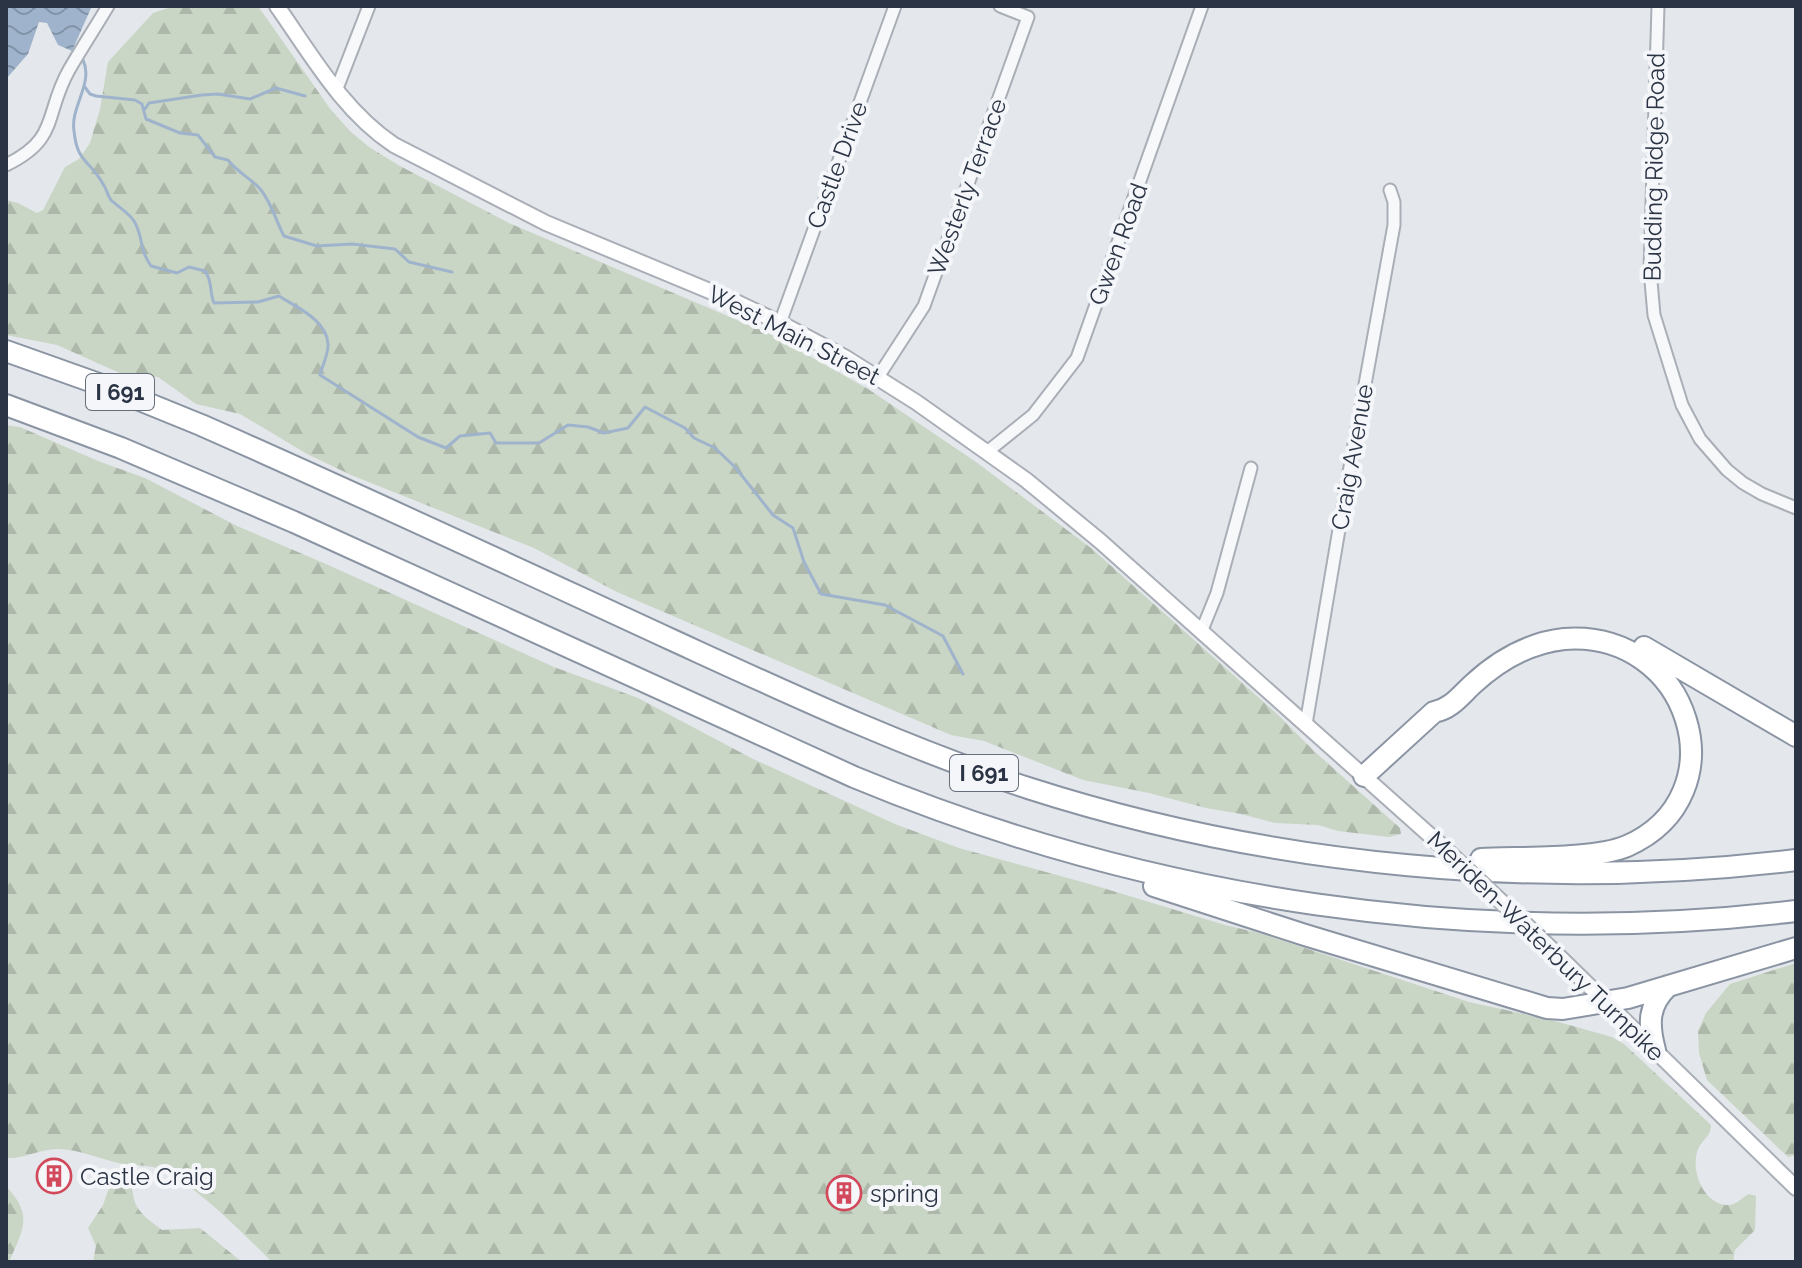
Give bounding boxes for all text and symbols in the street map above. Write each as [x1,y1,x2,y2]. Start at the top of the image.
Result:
street label: Budding Ridge Road [1638,52,1670,282]
street label: Westerly Terrace [921,94,1013,280]
street label: Castle Drive [801,97,873,233]
street label: Gwen Road [1083,179,1153,309]
street label: West Main Street [703,279,885,391]
road number: I 691 [86,374,154,410]
street label: Craig Avenue [1325,382,1379,532]
road number: I 691 [950,755,1018,791]
street label: Meriden-Waterbury Turnpike [1421,825,1671,1067]
building icon: Castle Craig [35,1157,73,1195]
place label: Castle Craig [80,1162,214,1191]
building icon: spring [825,1174,863,1212]
place label: spring [870,1179,939,1208]

